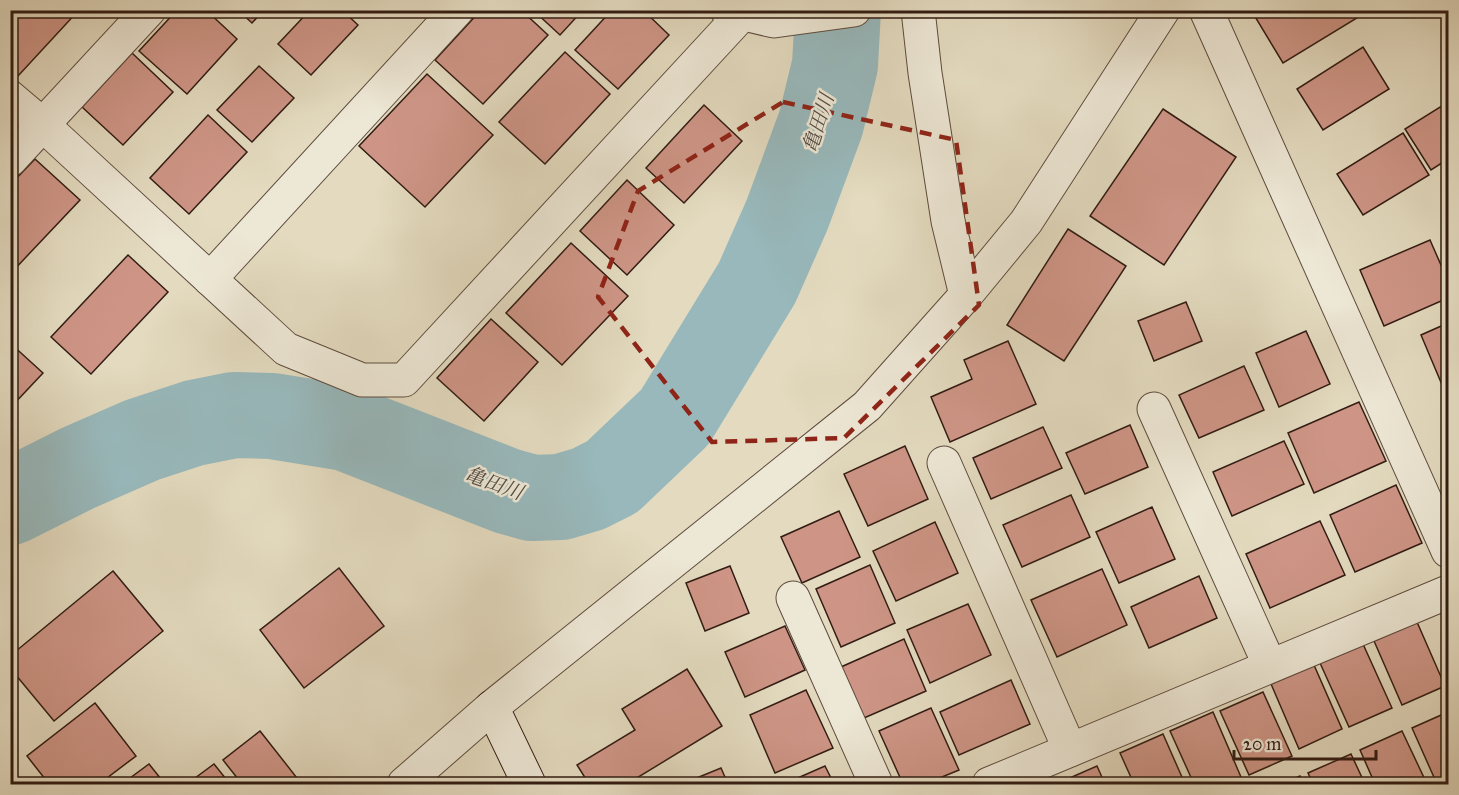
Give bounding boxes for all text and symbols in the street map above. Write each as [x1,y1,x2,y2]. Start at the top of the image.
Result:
water label: 亀田川 [797,89,839,155]
water label: 亀田川 [462,461,528,505]
scale bar [1234,723,1376,761]
text: 20 m [1243,733,1281,755]

